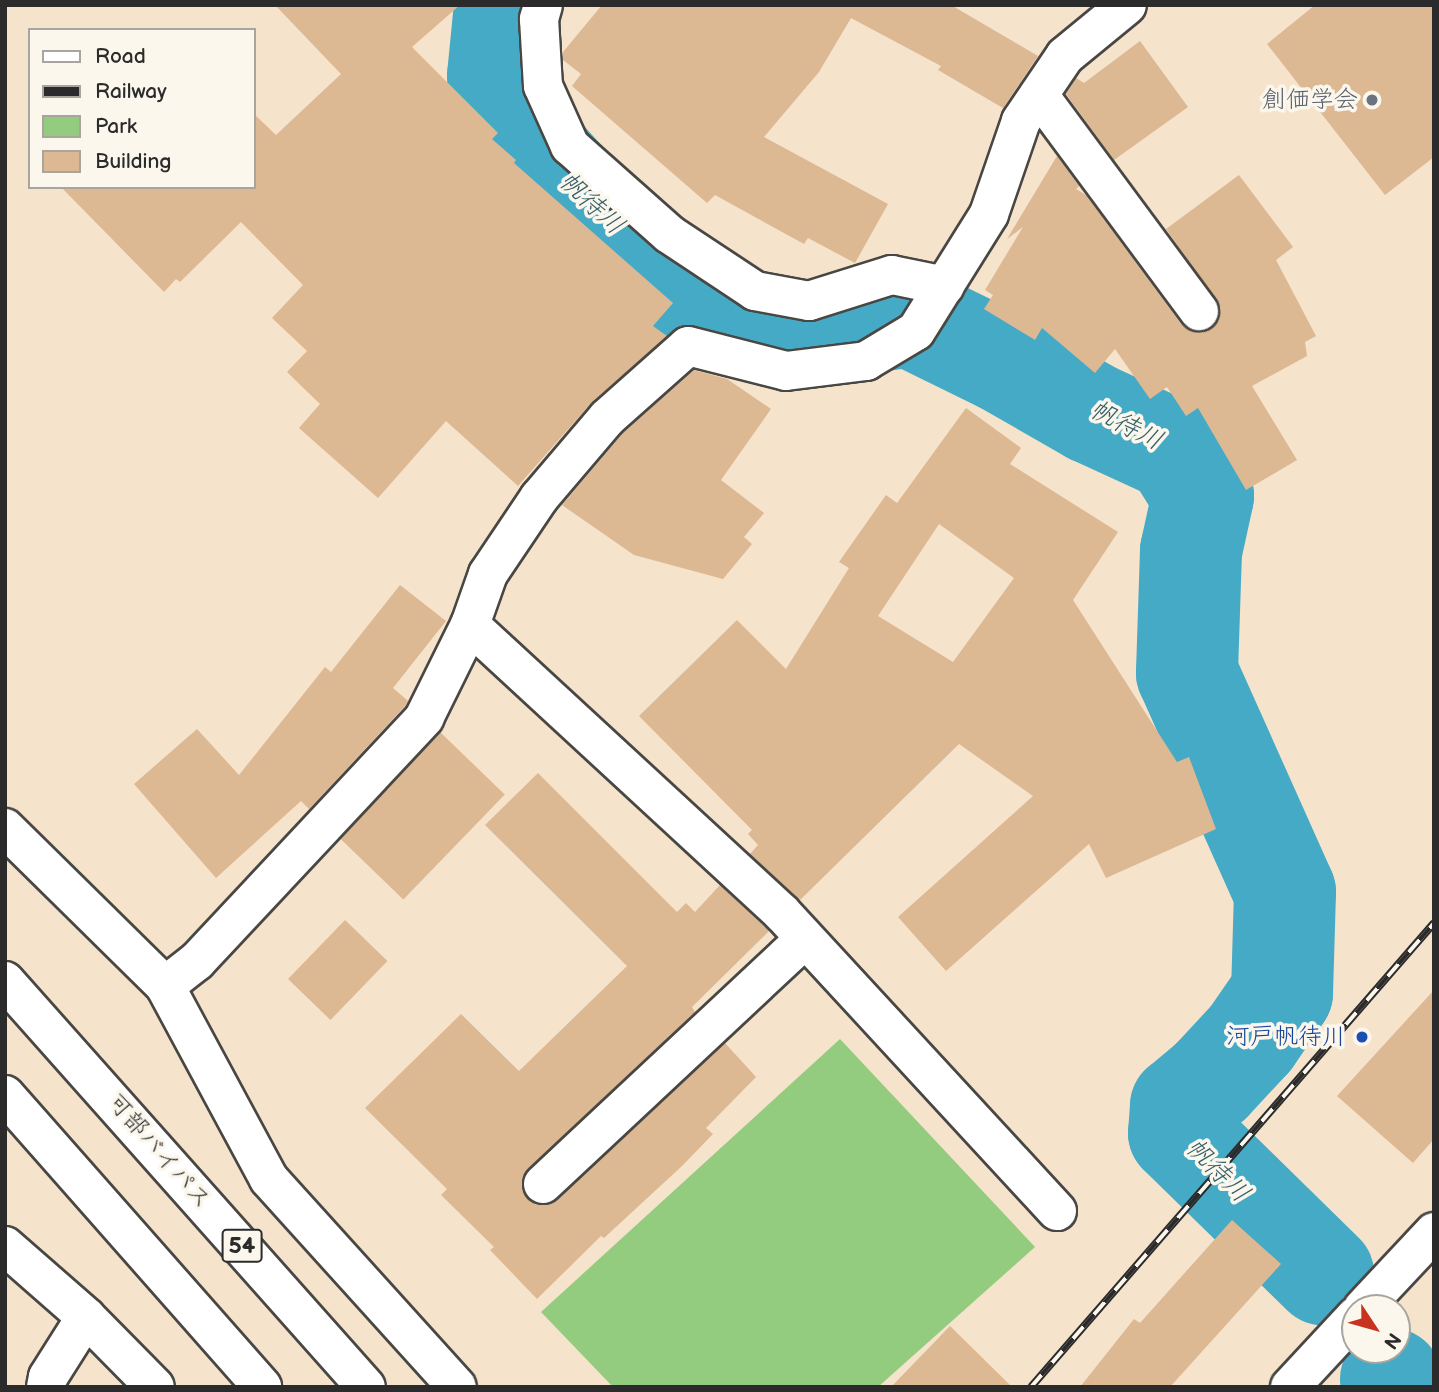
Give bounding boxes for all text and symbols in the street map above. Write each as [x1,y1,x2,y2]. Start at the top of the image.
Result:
legend [28,28,256,189]
text: Road [95,44,146,69]
text: Railway [95,79,167,104]
place label: 創価学会 [1262,86,1358,114]
marker: 創価学会 [1364,92,1380,108]
text: Park [95,114,137,139]
text: Building [95,149,171,174]
water label: 帆待川 [552,166,630,242]
water label: 帆待川 [1084,394,1168,458]
place label: 河戸帆待川 [1226,1023,1346,1051]
marker: 河戸帆待川 [1352,1027,1372,1047]
street label: 可部バイパス [101,1087,217,1215]
water label: 帆待川 [1178,1132,1256,1210]
road number: 54 [221,1226,263,1266]
north arrow [1341,1294,1411,1364]
text: N [1378,1328,1405,1353]

